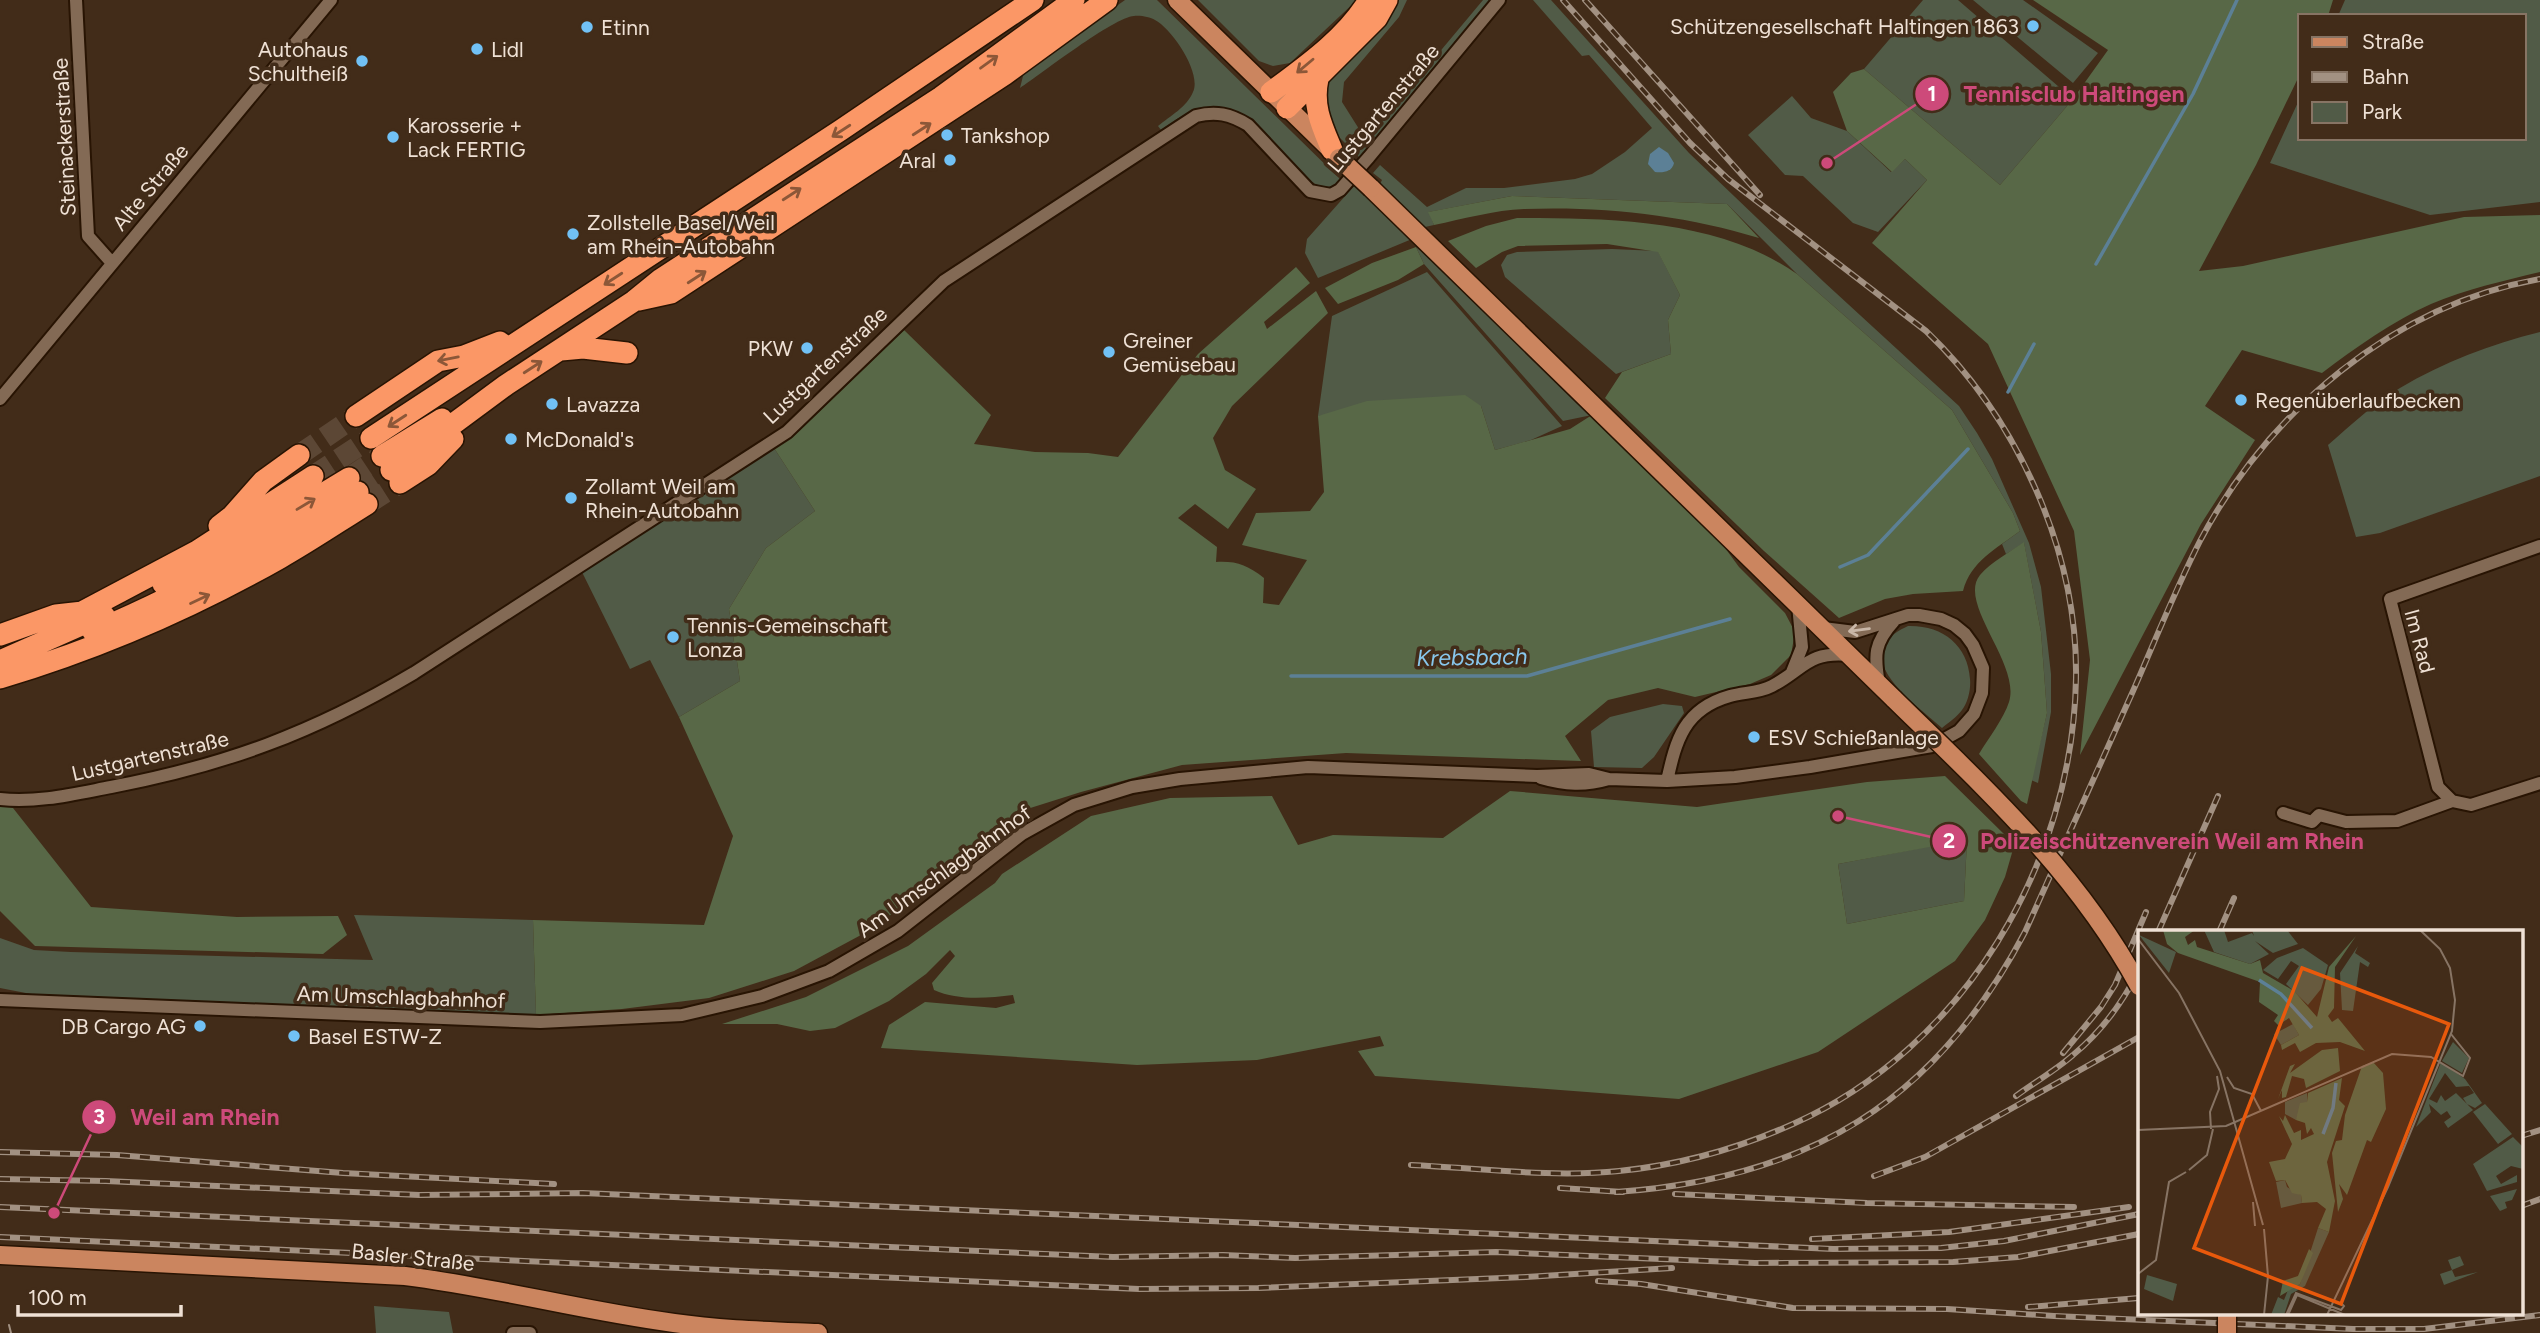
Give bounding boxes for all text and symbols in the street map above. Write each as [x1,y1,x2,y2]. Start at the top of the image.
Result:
place label: Schützengesellschaft Haltingen 1863 [1670,14,2019,39]
legend [2298,14,2526,140]
place label: Etinn [601,15,650,40]
marker: Schützengesellschaft Haltingen 1863 [2025,18,2041,34]
marker: Etinn [579,19,595,35]
text: Straße [2362,29,2424,54]
place label: Autohaus Schultheiß [248,37,348,86]
place label: Lidl [491,37,524,62]
street label: Lustgartenstraße [1322,39,1444,177]
marker: Lidl [469,41,485,57]
marker: Autohaus Schultheiß [354,53,370,69]
one-way arrow [979,55,998,69]
street label: Steinackerstraße [47,57,81,217]
one-way arrow [1297,58,1315,74]
text: Bahn [2362,64,2409,89]
callout: Tennisclub Haltingen [1914,72,2198,116]
text: Tennisclub Haltingen [1963,80,2185,108]
text: 1 [1928,81,1936,106]
text: Park [2362,99,2403,124]
place label: Karosserie + Lack FERTIG [407,113,526,162]
one-way arrow [912,122,932,136]
place label: Tankshop [961,123,1050,148]
one-way arrow [831,124,851,138]
marker: Tankshop [939,127,955,143]
marker: Karosserie + Lack FERTIG [385,129,401,145]
street label: Alte Straße [107,139,193,235]
place label: Aral [899,148,936,173]
marker: Aral [942,152,958,168]
one-way arrow [782,187,801,202]
place label: Zollstelle Basel/Weil am Rhein-Autobahn [587,210,775,259]
marker: Zollstelle Basel/Weil am Rhein-Autobahn [565,226,581,242]
one-way arrow [686,269,706,283]
one-way arrow [604,272,623,286]
street label: Lustgartenstraße [758,301,892,429]
place label: Greiner Gemüsebau [1123,328,1236,377]
place label: PKW [748,336,793,361]
marker: PKW [799,340,815,356]
marker: Greiner Gemüsebau [1101,344,1117,360]
one-way arrow [437,353,460,367]
one-way arrow [522,360,542,374]
place label: Regenüberlaufbecken [2255,388,2461,413]
place label: Lavazza [566,392,640,417]
marker: Regenüberlaufbecken [2233,392,2249,408]
marker: Lavazza [544,396,560,412]
one-way arrow [387,414,407,428]
place label: McDonald's [525,427,634,452]
marker: McDonald's [503,431,519,447]
place label: Zollamt Weil am Rhein-Autobahn [585,474,739,523]
marker: Zollamt Weil am Rhein-Autobahn [563,490,579,506]
one-way arrow [296,496,316,510]
one-way arrow [189,592,210,605]
street label: Im Rad [2400,606,2440,676]
place label: Tennis-Gemeinschaft Lonza [687,613,888,662]
one-way arrow [1848,624,1871,637]
marker: Tennis-Gemeinschaft Lonza [665,629,681,645]
water label: Krebsbach [1416,642,1528,672]
place label: ESV Schießanlage [1768,725,1939,750]
street label: Lustgartenstraße [69,726,231,786]
marker: ESV Schießanlage [1746,729,1762,745]
street label: Am Umschlagbahnhof [852,799,1036,942]
callout: Polizeischützenverein Weil am Rhein [1931,819,2378,863]
text: Polizeischützenverein Weil am Rhein [1980,827,2364,855]
text: 2 [1943,828,1955,853]
inset map [2138,930,2522,1316]
street label: Am Umschlagbahnhof [296,981,506,1013]
place label: DB Cargo AG [61,1014,186,1039]
marker: DB Cargo AG [192,1018,208,1034]
place label: Basel ESTW-Z [308,1024,442,1049]
marker: Basel ESTW-Z [286,1028,302,1044]
callout: Weil am Rhein [81,1095,294,1139]
text: Weil am Rhein [130,1103,280,1131]
text: 3 [93,1104,105,1129]
street label: Basler Straße [350,1238,476,1276]
scale bar [18,1274,180,1318]
text: 100 m [28,1285,87,1310]

